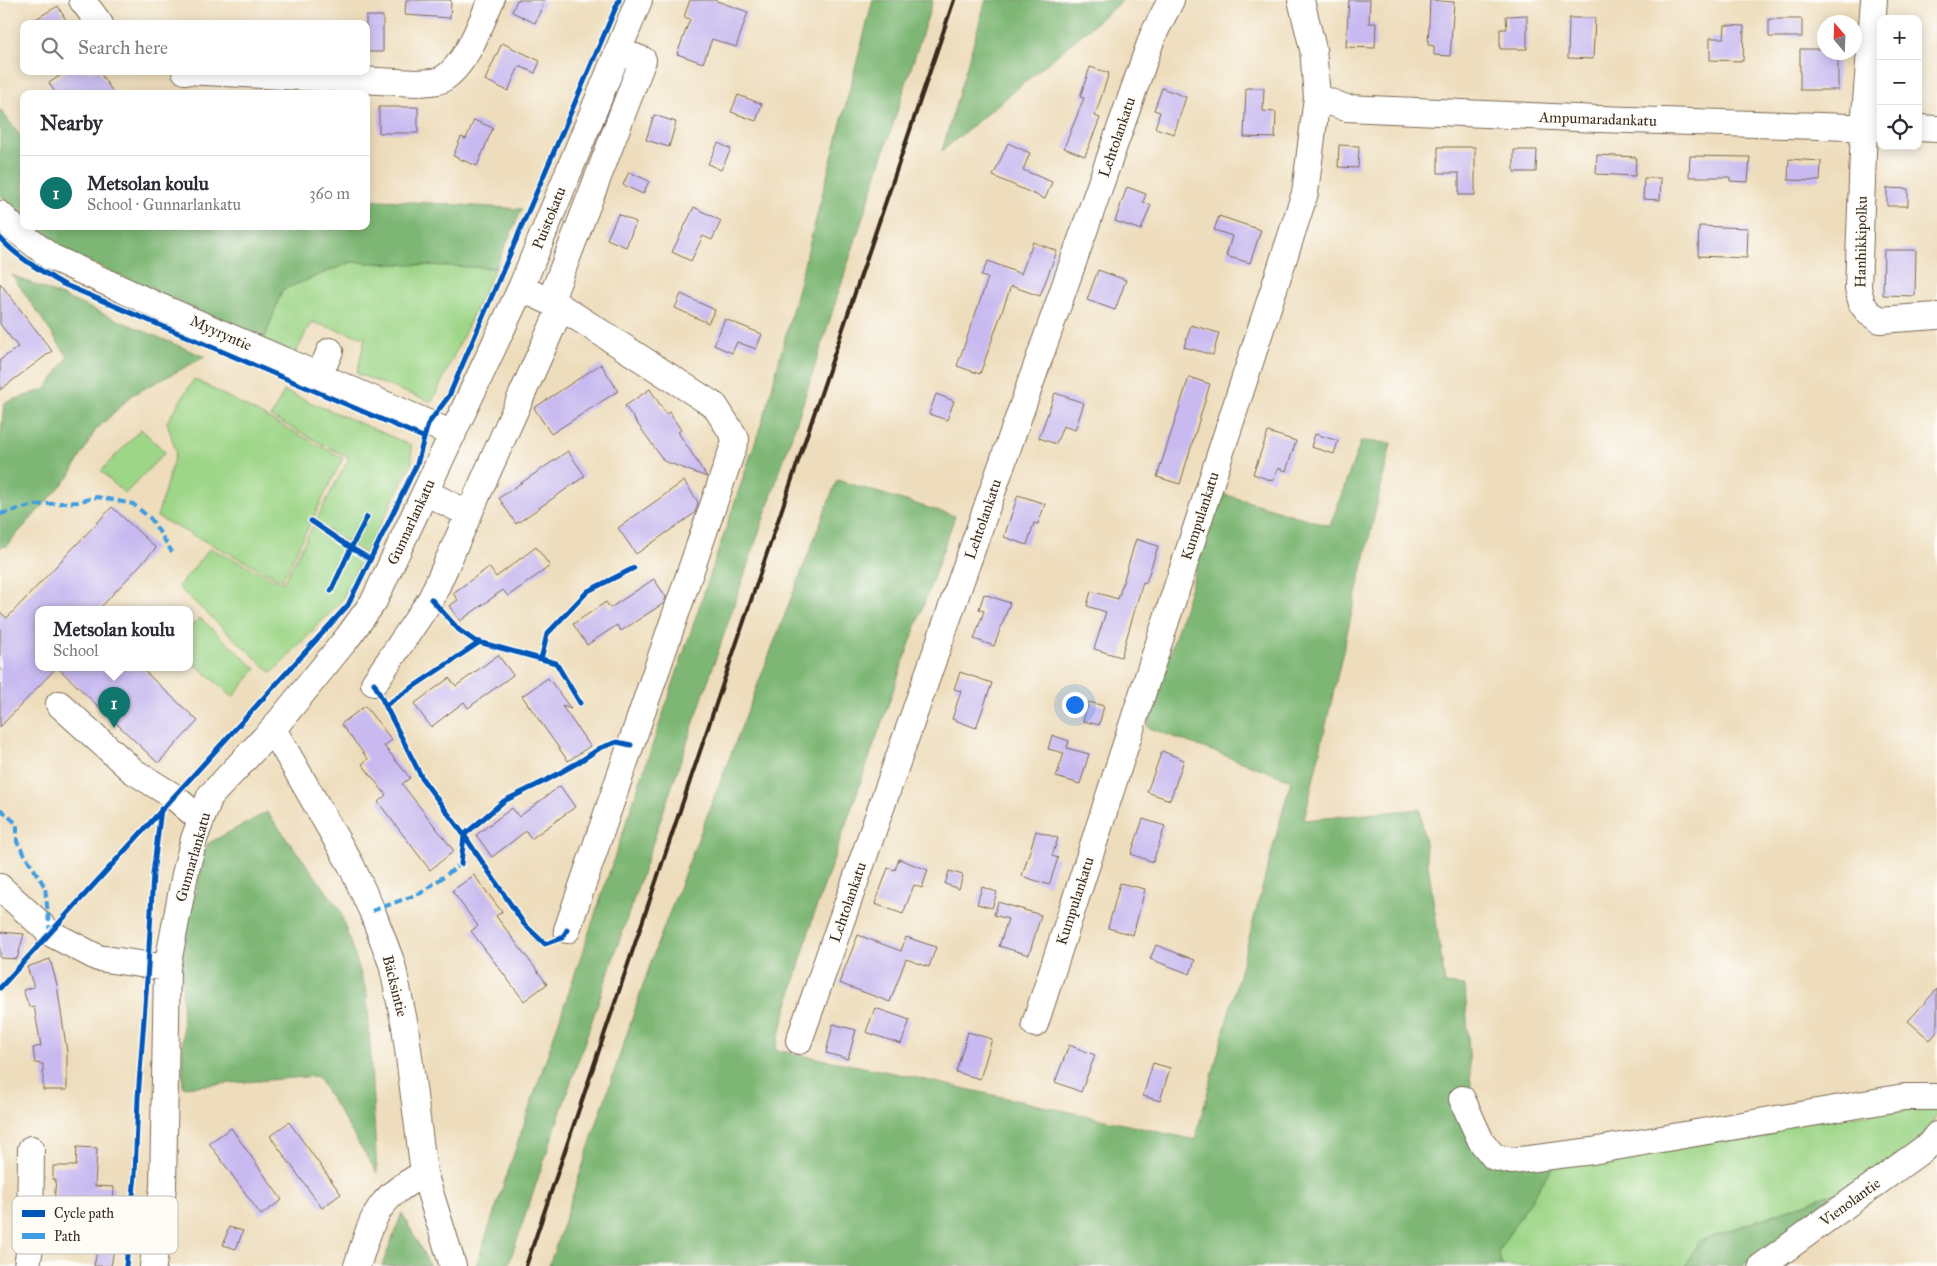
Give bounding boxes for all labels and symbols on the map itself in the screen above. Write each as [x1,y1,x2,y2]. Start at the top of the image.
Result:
north arrow [1817,15,1862,60]
street label: Lehtolankatu [1095,95,1139,179]
street label: Ampumaradankatu [1538,108,1657,130]
street label: Puistokatu [528,184,570,252]
street label: Hanhikkipolku [1851,196,1871,288]
street label: Myyryntie [187,311,255,355]
street label: Kumpulankatu [1177,470,1223,562]
street label: Gunnarlankatu [383,476,439,568]
street label: Lehtolankatu [961,477,1005,561]
pin: 1 [98,687,130,728]
your location [1062,692,1088,718]
street label: Gunnarlankatu [172,810,214,904]
street label: Kumpulankatu [1052,855,1098,947]
street label: Lehtolankatu [826,860,870,944]
street label: Bäcksintie [379,953,411,1019]
street label: Vienolantie [1815,1174,1884,1231]
legend [12,1196,178,1254]
text: Cycle path [54,1205,114,1222]
text: Path [54,1228,81,1245]

